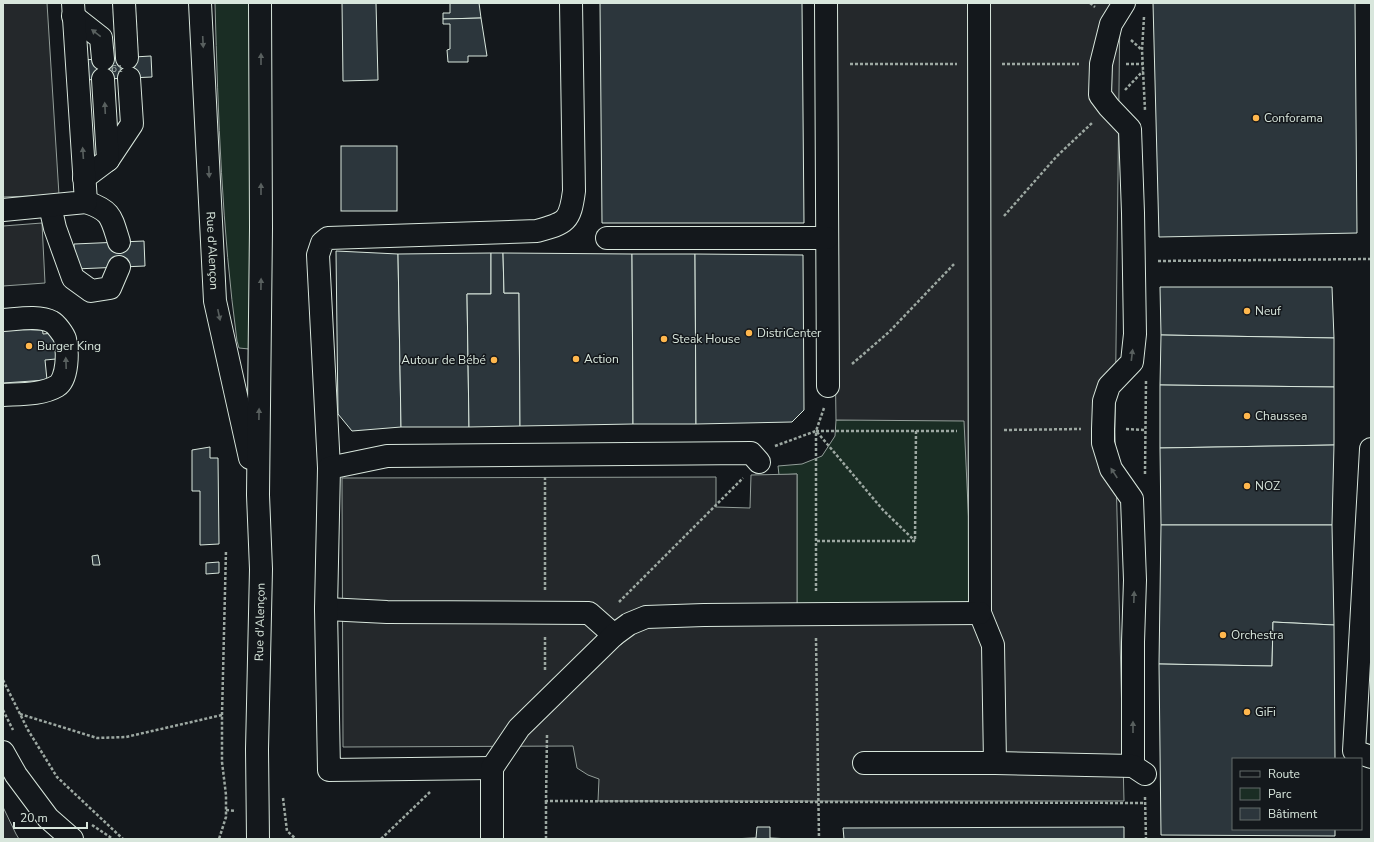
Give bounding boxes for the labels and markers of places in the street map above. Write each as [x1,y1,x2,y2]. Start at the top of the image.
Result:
place label: Conforama [1264,110,1323,126]
marker: Conforama [1251,113,1261,123]
place label: Neuf [1255,303,1282,319]
marker: Neuf [1242,306,1252,316]
place label: DistriCenter [757,325,822,341]
marker: DistriCenter [744,328,754,338]
place label: Steak House [672,331,740,347]
marker: Steak House [659,334,669,344]
place label: Burger King [37,338,101,354]
marker: Burger King [24,341,34,351]
place label: Action [584,351,619,367]
place label: Autour de Bébé [401,352,486,368]
marker: Action [571,354,581,364]
marker: Autour de Bébé [489,355,499,365]
place label: Chaussea [1255,408,1307,424]
marker: Chaussea [1242,411,1252,421]
place label: NOZ [1255,478,1280,494]
marker: NOZ [1242,481,1252,491]
place label: Orchestra [1231,627,1284,643]
marker: Orchestra [1218,630,1228,640]
place label: GiFi [1255,704,1276,720]
marker: GiFi [1242,707,1252,717]

